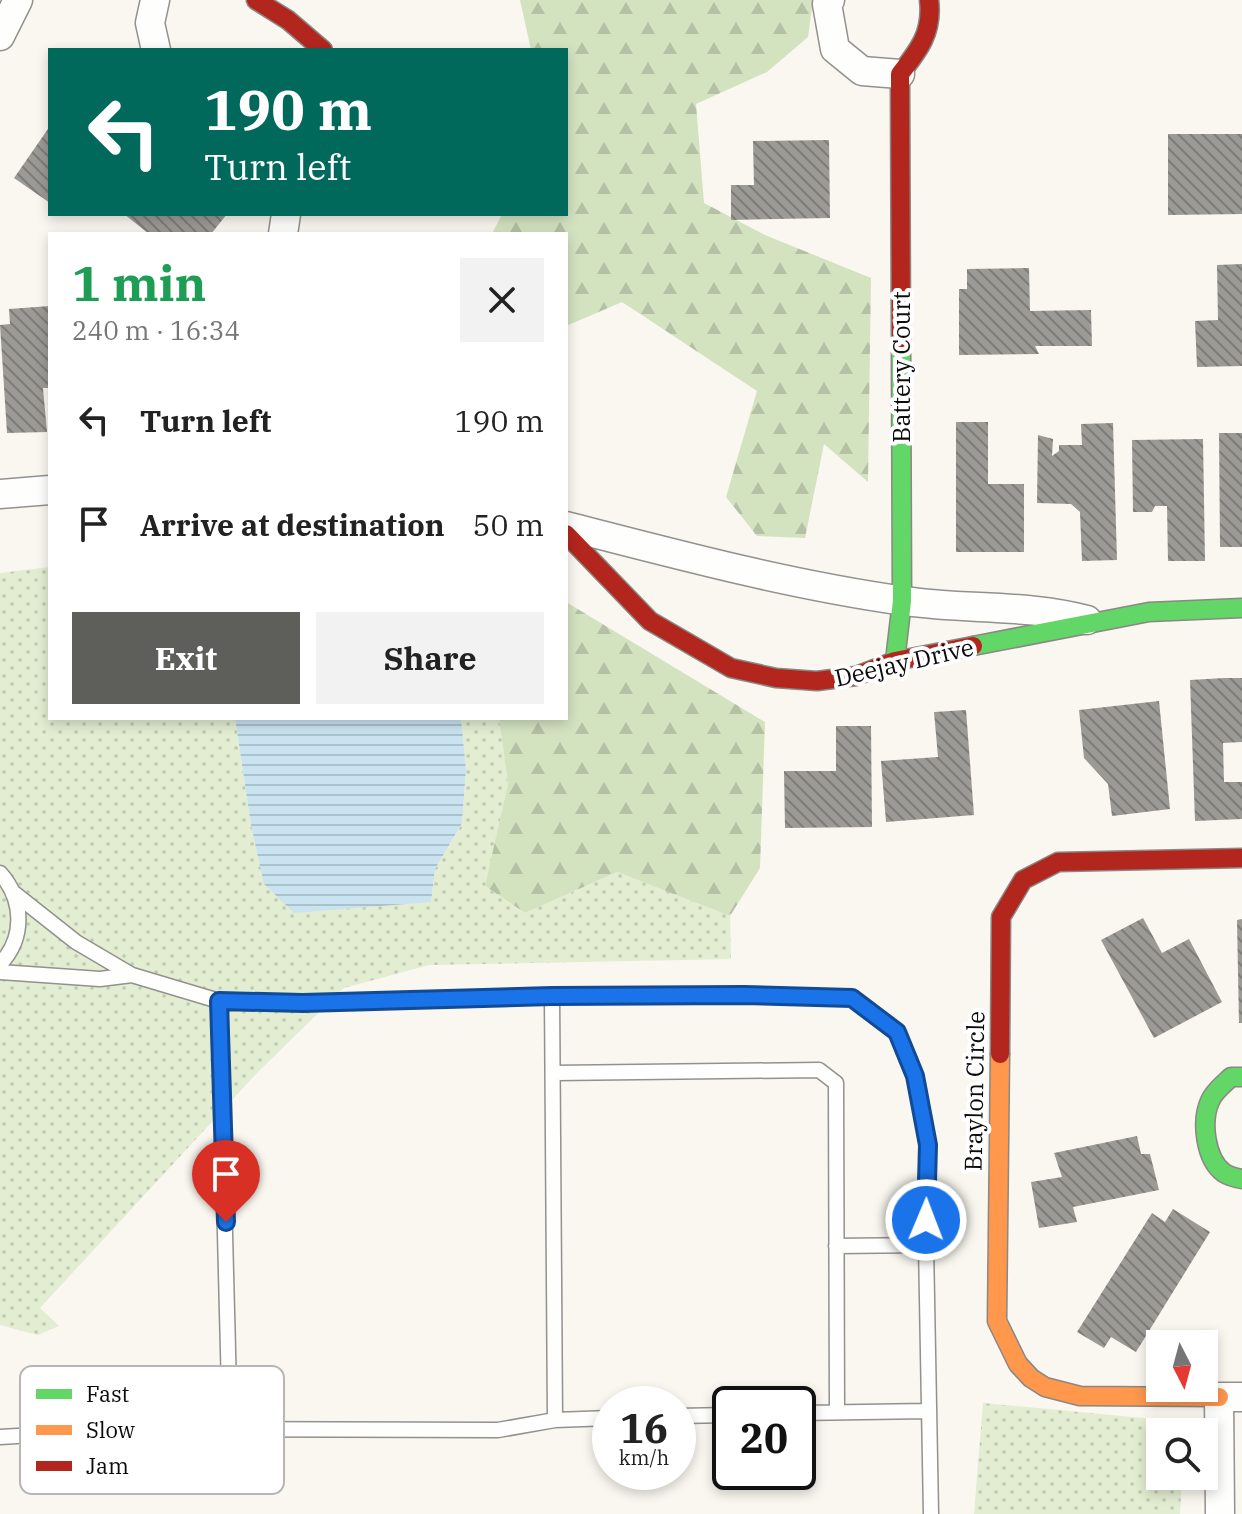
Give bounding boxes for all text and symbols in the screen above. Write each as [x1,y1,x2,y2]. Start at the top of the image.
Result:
text: 190 m [204,73,372,145]
icon: left [72,80,176,184]
text: Turn left [204,143,351,190]
text: 1 min [72,252,206,314]
button: close [460,258,544,342]
street label: Battery Court [885,291,917,443]
text: 240 m · 16:34 [72,313,240,347]
icon: left [72,398,116,442]
text: Turn left [140,401,272,440]
text: 190 m [454,401,544,440]
icon: arrive [72,502,116,546]
text: Arrive at destination [140,505,445,544]
text: 50 m [472,505,544,544]
button: Exit [72,612,300,704]
button: Share [316,612,544,704]
street label: Deejay Drive [831,630,977,694]
street label: Braylon Circle [957,1011,991,1171]
pin [192,1140,260,1222]
icon: arrive [204,1152,248,1196]
position arrow [884,1178,968,1262]
north arrow [1146,1330,1218,1402]
map controls [1146,1330,1218,1490]
legend [20,1366,284,1494]
text: Fast [86,1379,129,1408]
speed limit sign: 20 [712,1386,816,1490]
text: 16 [620,1402,668,1454]
text: Slow [86,1415,135,1444]
button: search [1146,1418,1218,1490]
text: km/h [619,1444,669,1471]
text: Jam [86,1451,129,1480]

